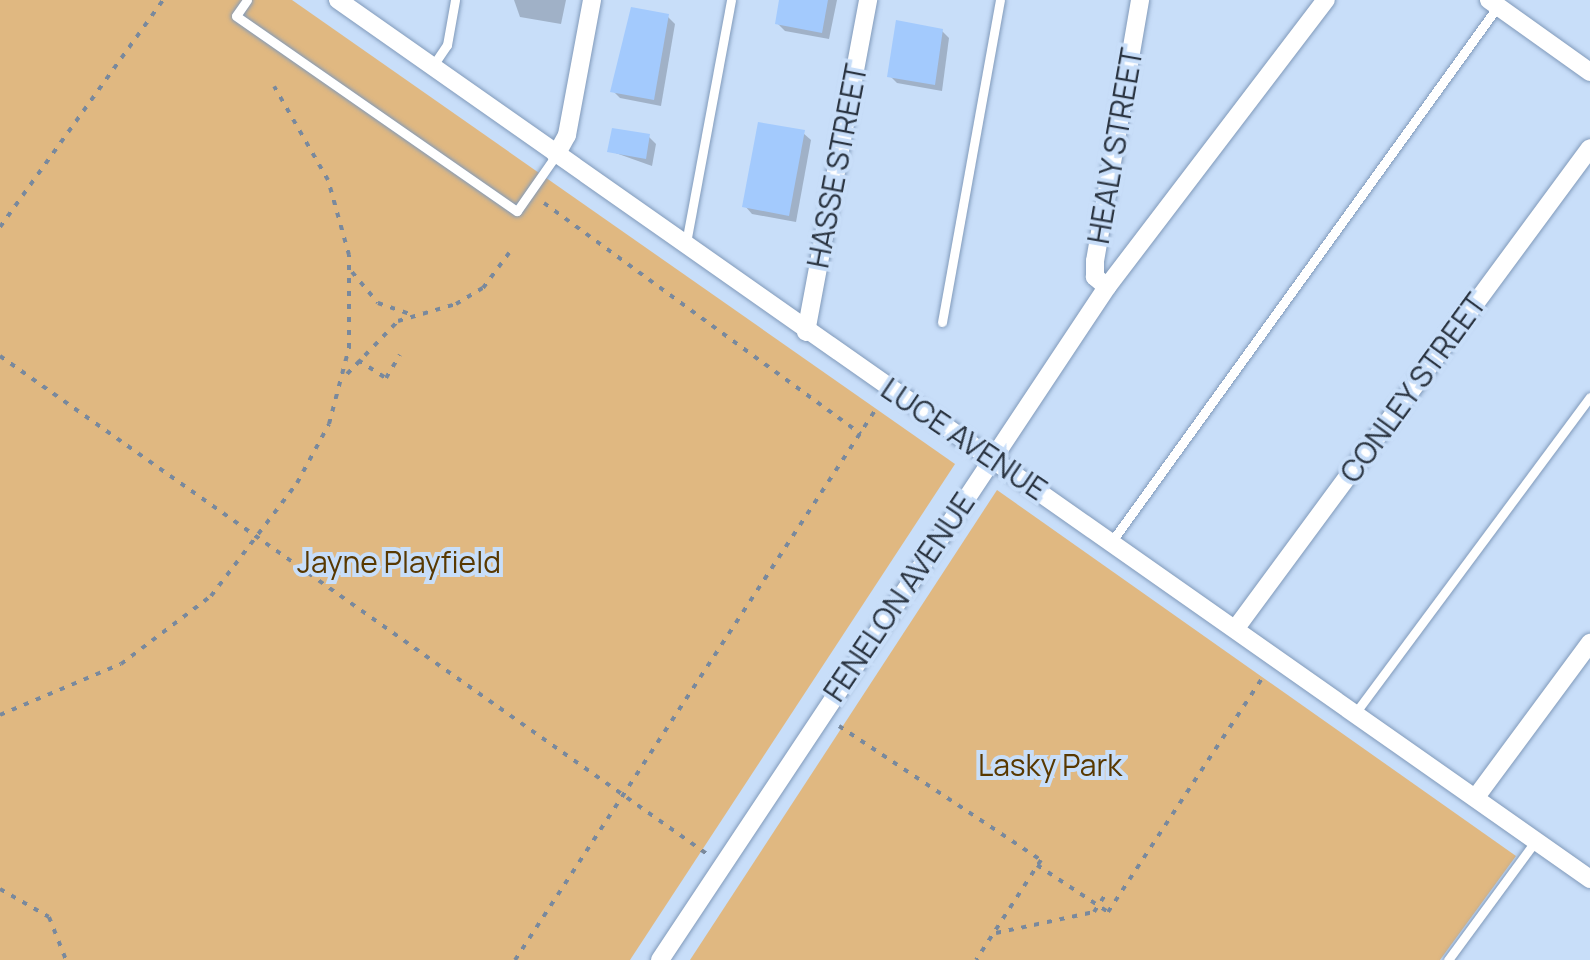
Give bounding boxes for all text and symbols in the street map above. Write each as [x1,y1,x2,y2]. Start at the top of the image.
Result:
street label: HEALY STREET [1080,45,1150,247]
street label: HASSE STREET [800,61,874,271]
street label: CONLEY STREET [1332,286,1494,490]
street label: LUCE AVENUE [874,370,1054,508]
street label: FENELON AVENUE [816,486,982,708]
park label: Jayne Playfield [297,544,501,580]
park label: Lasky Park [978,747,1122,783]

